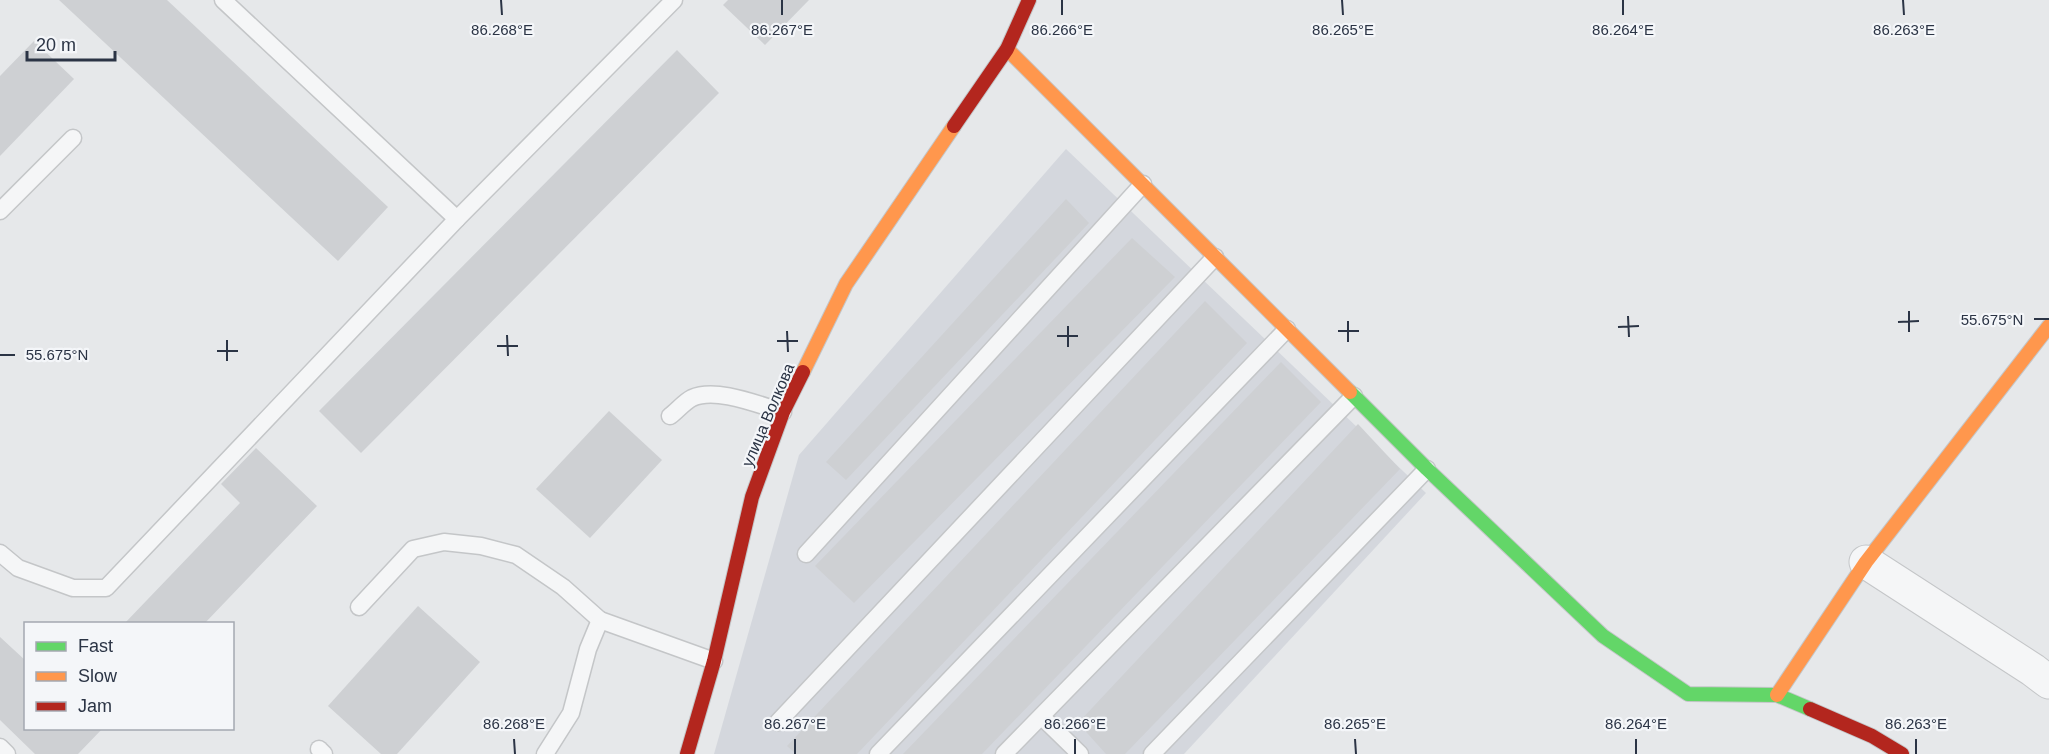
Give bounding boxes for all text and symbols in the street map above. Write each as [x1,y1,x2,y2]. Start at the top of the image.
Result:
text: 86.268°E [471,21,533,38]
text: 86.267°E [751,21,813,38]
text: 86.266°E [1031,21,1093,38]
text: 86.265°E [1312,21,1374,38]
text: 86.264°E [1592,21,1654,38]
text: 86.263°E [1873,21,1935,38]
scale bar [27,24,116,62]
text: 20 m [36,35,76,55]
text: 55.675°N [1961,311,2023,328]
text: 55.675°N [26,346,88,363]
street label: улица Волкова [739,361,797,469]
legend [24,622,234,730]
text: Fast [78,636,113,656]
text: Slow [78,666,118,686]
text: Jam [78,696,112,716]
text: 86.268°E [483,715,545,732]
text: 86.267°E [764,715,826,732]
text: 86.266°E [1044,715,1106,732]
text: 86.265°E [1324,715,1386,732]
text: 86.264°E [1605,715,1667,732]
text: 86.263°E [1885,715,1947,732]

